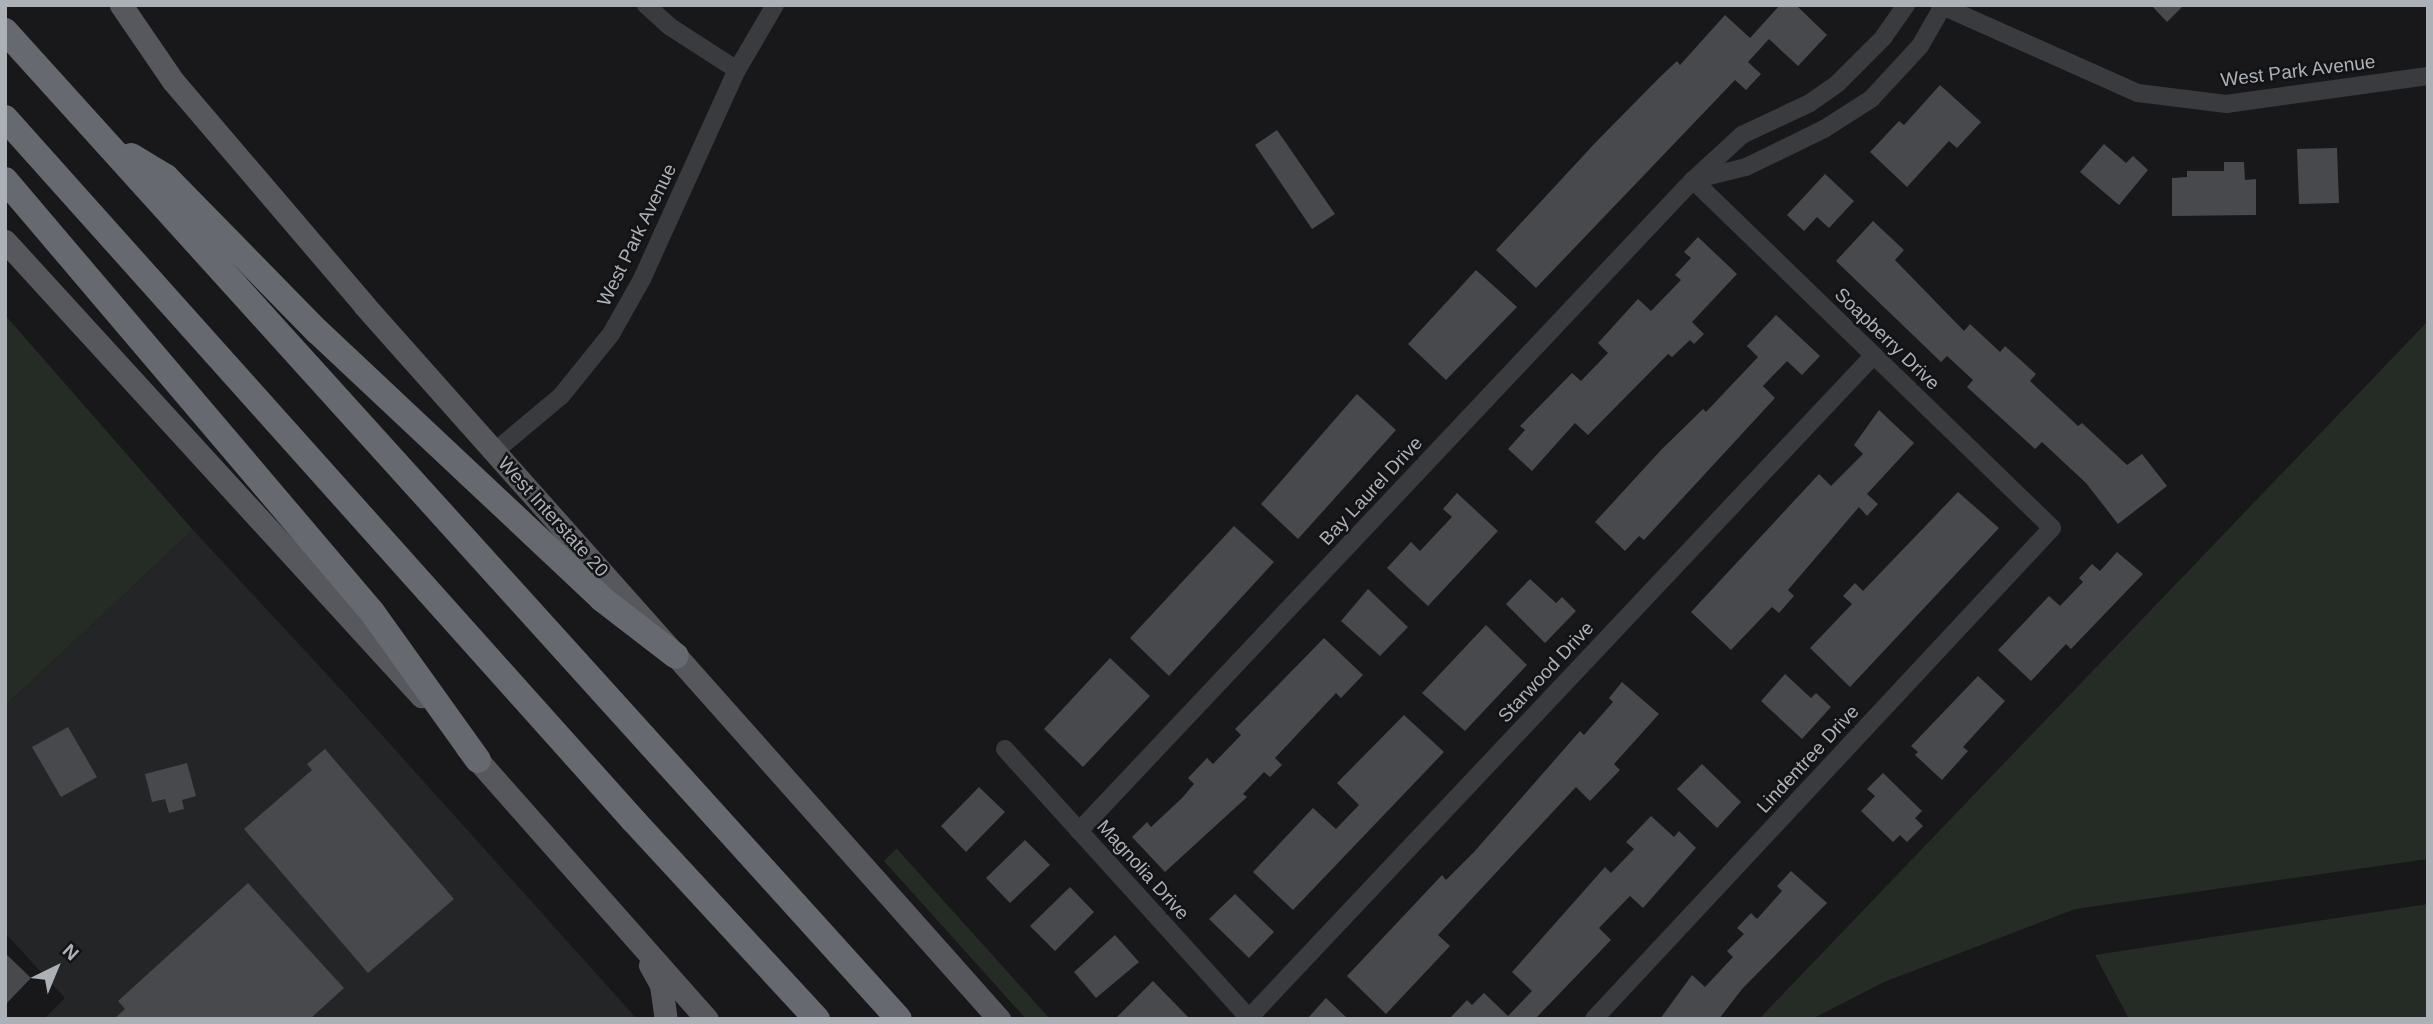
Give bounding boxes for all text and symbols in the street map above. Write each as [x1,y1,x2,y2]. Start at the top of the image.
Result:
street label: West Park Avenue [2219,50,2377,92]
street label: West Park Avenue [592,160,682,310]
street label: Soapberry Drive [1830,283,1944,395]
street label: Bay Laurel Drive [1315,432,1427,550]
street label: West Interstate 20 [493,452,613,582]
street label: Starwood Drive [1493,617,1599,727]
street label: Lindentree Drive [1752,700,1864,818]
street label: Magnolia Drive [1092,815,1194,925]
north arrow [21,933,91,1003]
text: N [58,940,83,965]

